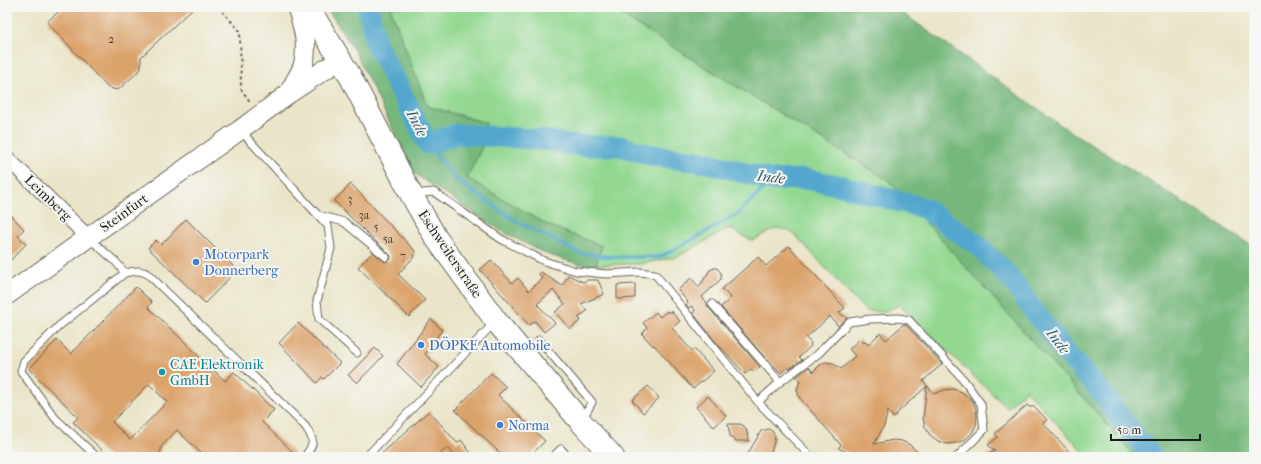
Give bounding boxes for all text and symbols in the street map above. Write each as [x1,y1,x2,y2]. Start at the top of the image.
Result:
house number: 2 [108,32,114,46]
water label: Inde [402,106,432,140]
water label: Inde [755,166,787,188]
street label: Leimberg [21,171,75,225]
street label: Steinfurt [97,190,151,236]
house number: 3 [348,192,353,206]
street label: Eschweilerstraße [414,207,486,301]
house number: 3a [359,208,370,222]
house number: 5 [373,220,379,234]
house number: 5a [383,232,394,246]
place label: Motorpark Donnerberg [204,246,279,279]
house number: 7 [400,249,406,263]
marker: Motorpark Donnerberg [191,257,201,267]
water label: Inde [1042,324,1074,358]
place label: DÖPKE Automobile [429,336,550,354]
marker: DÖPKE Automobile [416,340,426,350]
place label: CAE Elektronik GmbH [170,356,265,389]
marker: CAE Elektronik GmbH [157,367,167,377]
scale bar [1111,416,1200,442]
place label: Norma [508,417,550,434]
marker: Norma [495,420,505,430]
text: 50 m [1117,423,1141,437]

